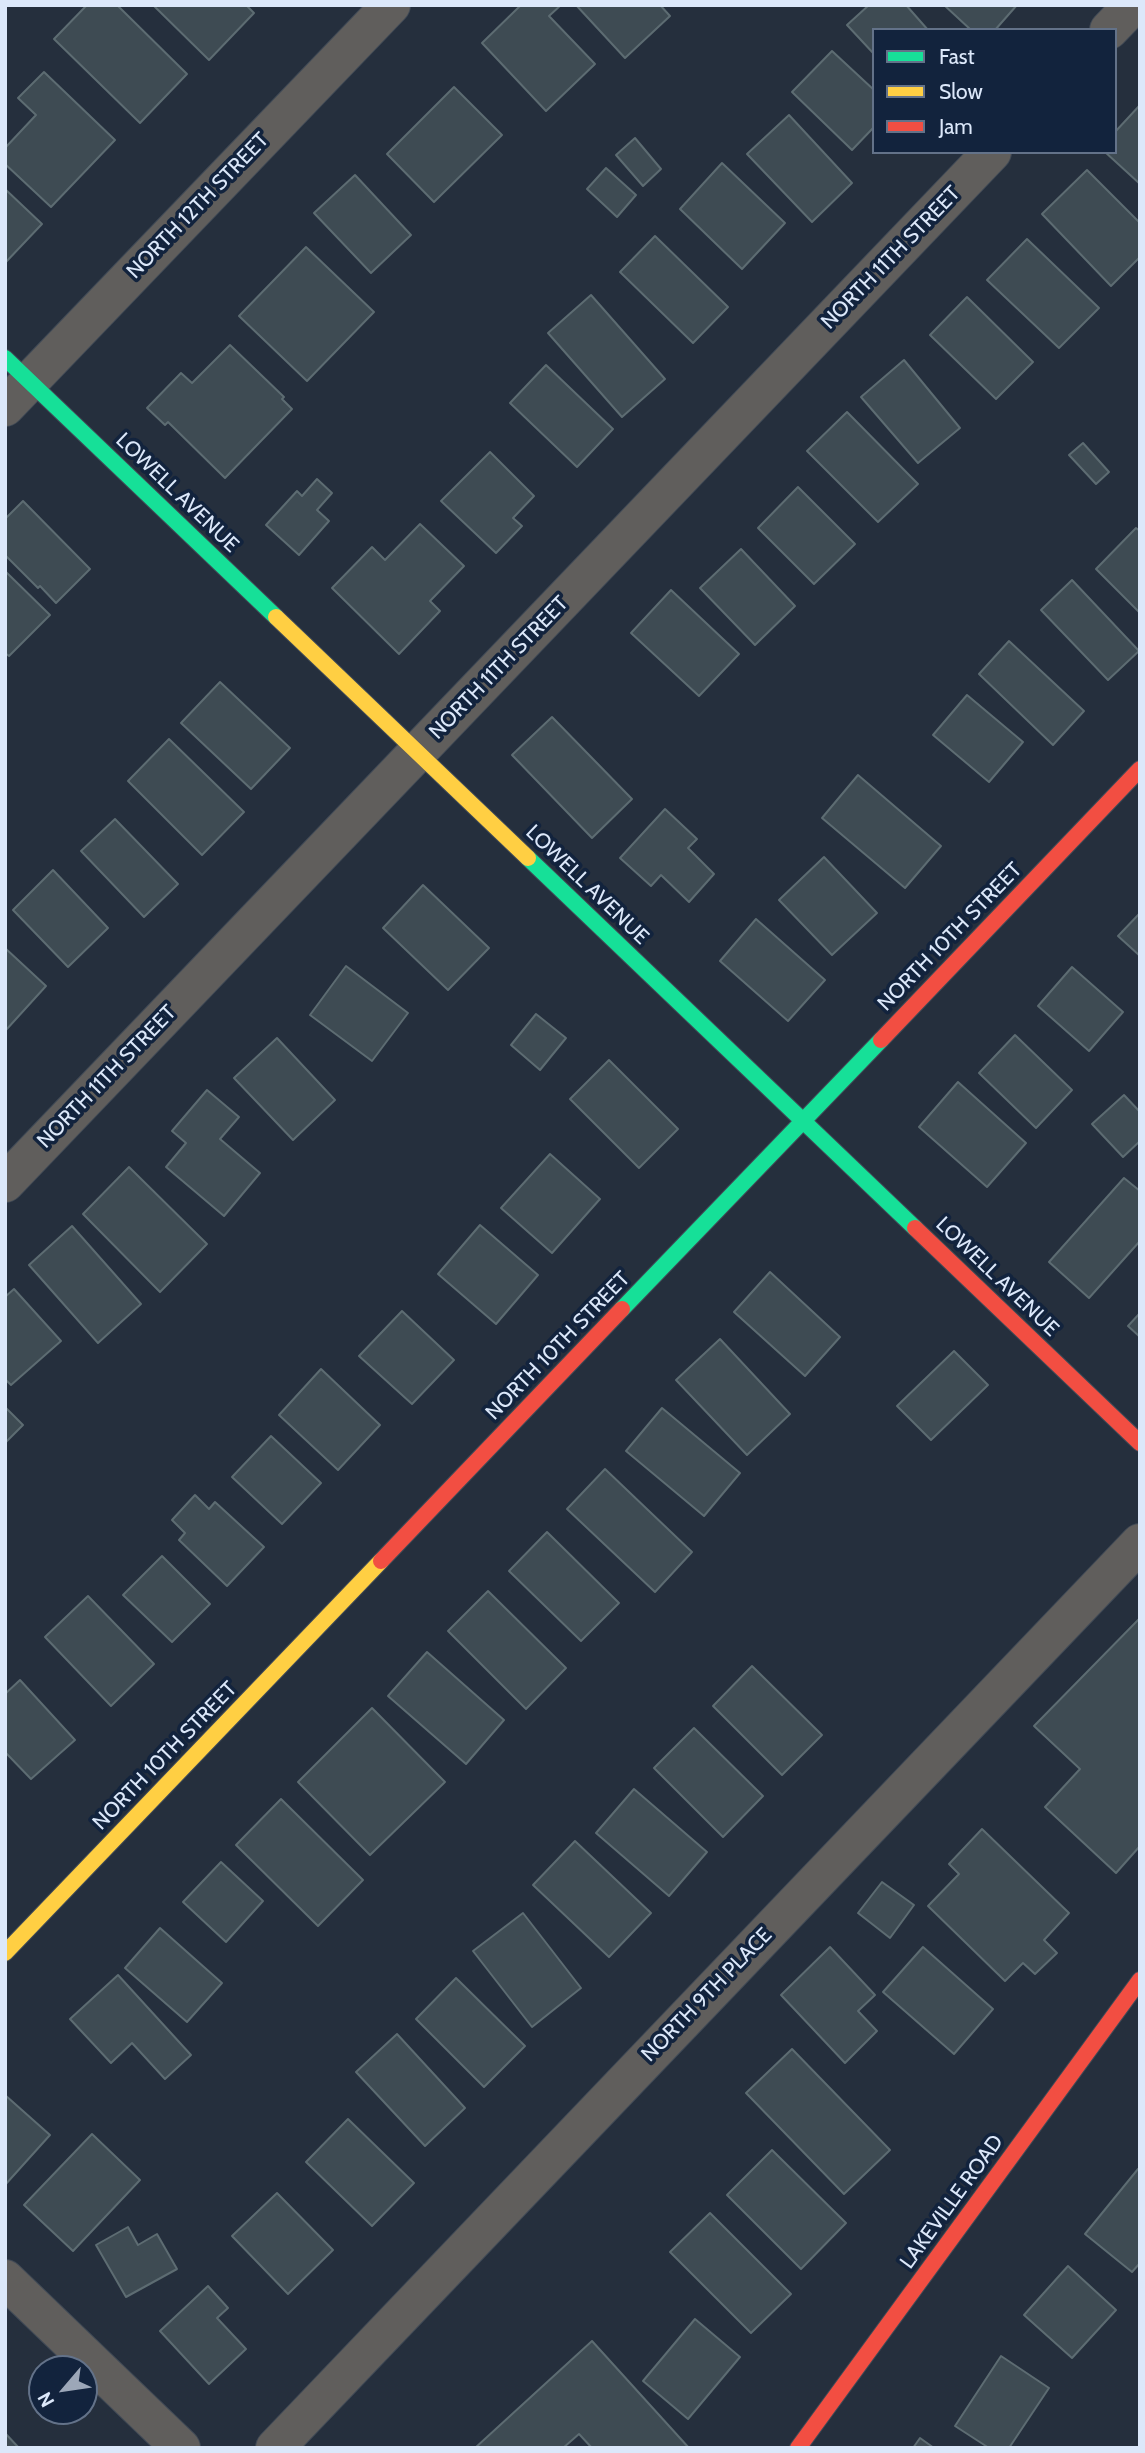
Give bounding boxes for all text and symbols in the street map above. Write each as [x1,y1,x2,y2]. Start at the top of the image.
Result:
legend [872,28,1117,154]
text: Fast [939,44,975,69]
text: Slow [939,79,983,104]
text: Jam [939,114,973,139]
street label: NORTH 12TH STREET [122,128,274,284]
street label: NORTH 11TH STREET [816,181,966,335]
street label: LOWELL AVENUE [110,428,244,558]
street label: NORTH 11TH STREET [424,591,574,745]
street label: LOWELL AVENUE [520,820,654,950]
street label: NORTH 10TH STREET [873,858,1027,1016]
street label: NORTH 11TH STREET [32,1000,182,1154]
street label: LOWELL AVENUE [930,1212,1064,1342]
street label: NORTH 10TH STREET [481,1267,635,1425]
street label: NORTH 10TH STREET [88,1677,242,1835]
street label: NORTH 9TH PLACE [637,1923,777,2067]
street label: LAKEVILLE ROAD [895,2130,1009,2274]
north arrow [28,2355,98,2425]
text: N [33,2388,59,2411]

